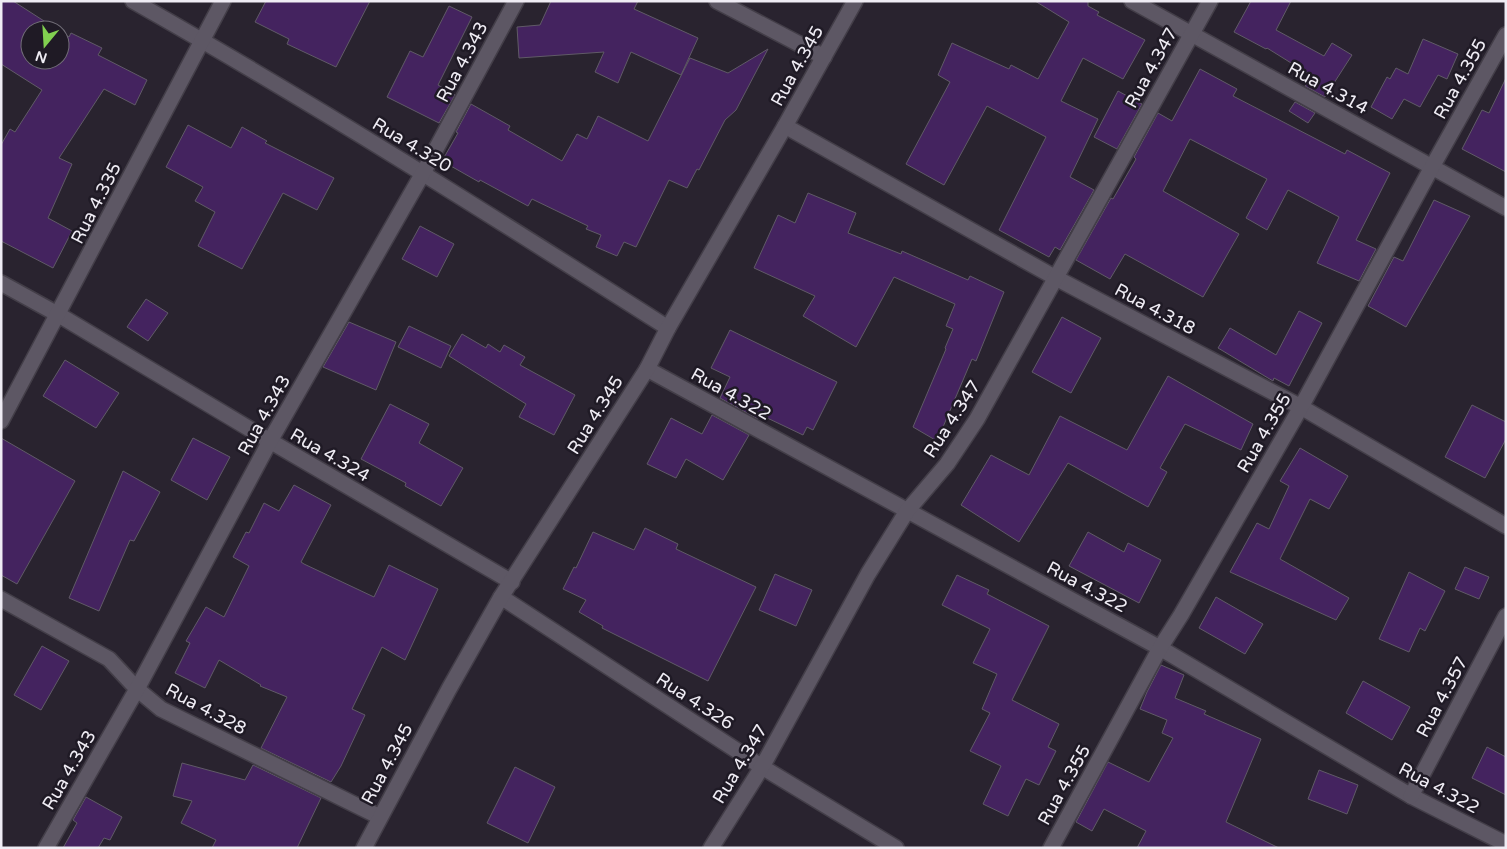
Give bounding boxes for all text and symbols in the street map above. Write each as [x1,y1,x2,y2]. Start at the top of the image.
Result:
street label: Rua 4.343 [432,18,492,106]
north arrow [20,20,70,70]
street label: Rua 4.345 [766,22,828,110]
street label: Rua 4.347 [1120,24,1182,112]
street label: Rua 4.355 [1429,35,1491,123]
text: N [33,47,49,67]
street label: Rua 4.314 [1284,57,1372,119]
street label: Rua 4.320 [368,113,456,177]
street label: Rua 4.335 [66,159,126,247]
street label: Rua 4.318 [1111,279,1199,339]
street label: Rua 4.322 [687,363,775,425]
street label: Rua 4.343 [233,371,295,459]
street label: Rua 4.345 [562,372,628,458]
street label: Rua 4.347 [919,376,985,462]
street label: Rua 4.355 [1232,389,1296,477]
street label: Rua 4.324 [286,423,374,487]
street label: Rua 4.322 [1043,557,1131,617]
street label: Rua 4.357 [1412,653,1472,741]
street label: Rua 4.326 [652,668,738,734]
street label: Rua 4.328 [162,679,250,739]
street label: Rua 4.345 [357,720,417,808]
street label: Rua 4.347 [708,720,772,808]
street label: Rua 4.343 [37,726,101,814]
street label: Rua 4.355 [1033,741,1095,829]
street label: Rua 4.322 [1395,758,1483,818]

